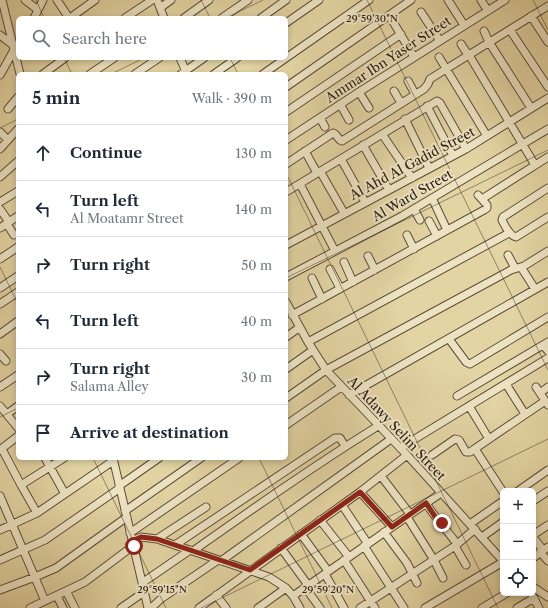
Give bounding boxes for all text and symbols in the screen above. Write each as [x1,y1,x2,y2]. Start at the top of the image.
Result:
street label: Ammar Ibn Yaser Street [321,12,454,106]
text: 29°59'30"N [346,12,398,25]
search box [16,16,288,60]
icon: search [30,27,52,49]
text: Search here [62,29,147,48]
text: 5 min [32,88,80,108]
text: Walk · 390 m [192,90,272,106]
street label: Al Ahd Al Gadid Street [346,123,478,203]
icon: ahead [32,142,54,164]
text: Continue [70,143,142,162]
text: 130 m [236,145,272,161]
street label: Al Ward Street [368,165,455,225]
text: Turn left [70,191,139,210]
icon: left [32,198,54,220]
text: 140 m [235,201,272,217]
text: Al Moatamr Street [70,210,184,226]
icon: right [32,254,54,276]
text: Turn right [70,255,150,274]
text: 50 m [241,257,272,273]
icon: left [32,310,54,332]
text: Turn left [70,311,139,330]
text: 40 m [241,313,272,329]
text: Turn right [70,359,150,378]
icon: right [32,366,54,388]
text: 30 m [241,369,272,385]
street label: Al Adawy Selim Street [344,372,450,484]
text: Salama Alley [70,378,149,394]
icon: arrive [32,422,54,444]
text: Arrive at destination [70,423,229,442]
map controls [500,488,536,596]
button: + [500,488,536,524]
route end [433,514,451,532]
button: − [500,524,536,560]
route start [125,537,143,555]
button: locate [500,560,536,596]
text: 29°59'15"N [137,583,187,596]
text: 29°59'20"N [302,583,354,596]

